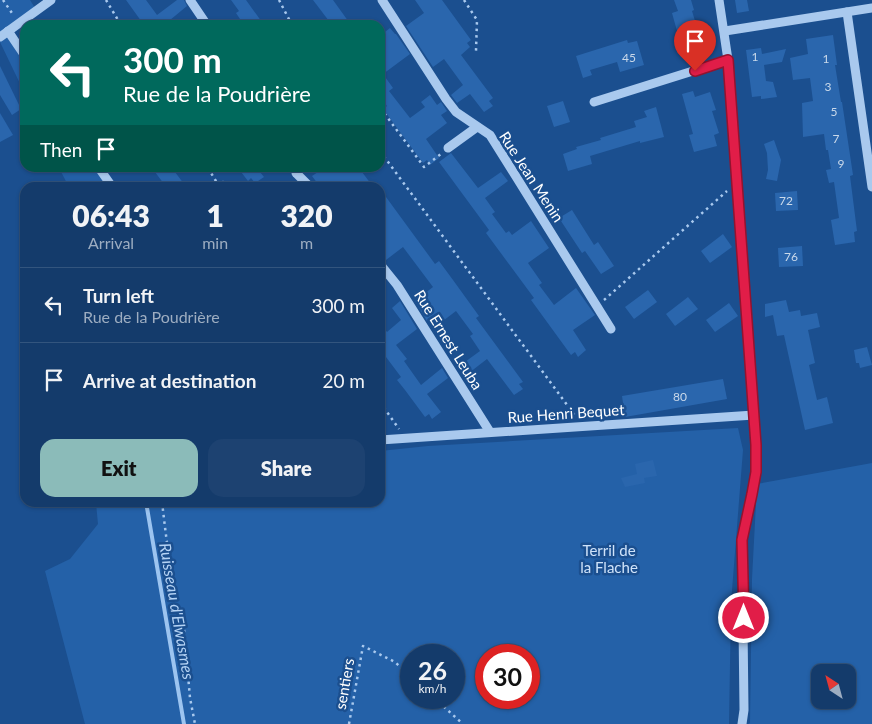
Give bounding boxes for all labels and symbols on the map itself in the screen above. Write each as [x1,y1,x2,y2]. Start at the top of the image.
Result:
pin [674,20,716,71]
house number: 1 [752,49,759,64]
house number: 45 [622,50,636,65]
house number: 1 [823,51,830,66]
house number: 3 [825,79,832,94]
house number: 5 [831,104,838,119]
street label: Rue Jean Menin [496,128,568,225]
house number: 7 [833,131,840,146]
house number: 9 [838,156,845,171]
house number: 72 [779,193,793,208]
house number: 76 [784,249,798,264]
street label: Rue Ernest Leuba [411,286,487,393]
house number: 80 [673,389,687,404]
street label: Rue Henri Bequet [507,400,626,426]
water label: Ruisseau d'Elwasmes [156,541,199,681]
park label: Terril de la Flache [580,541,638,576]
position arrow [717,591,769,643]
speed limit sign: 30 [475,644,540,709]
street label: sentiers [331,657,357,711]
north arrow [811,664,856,709]

